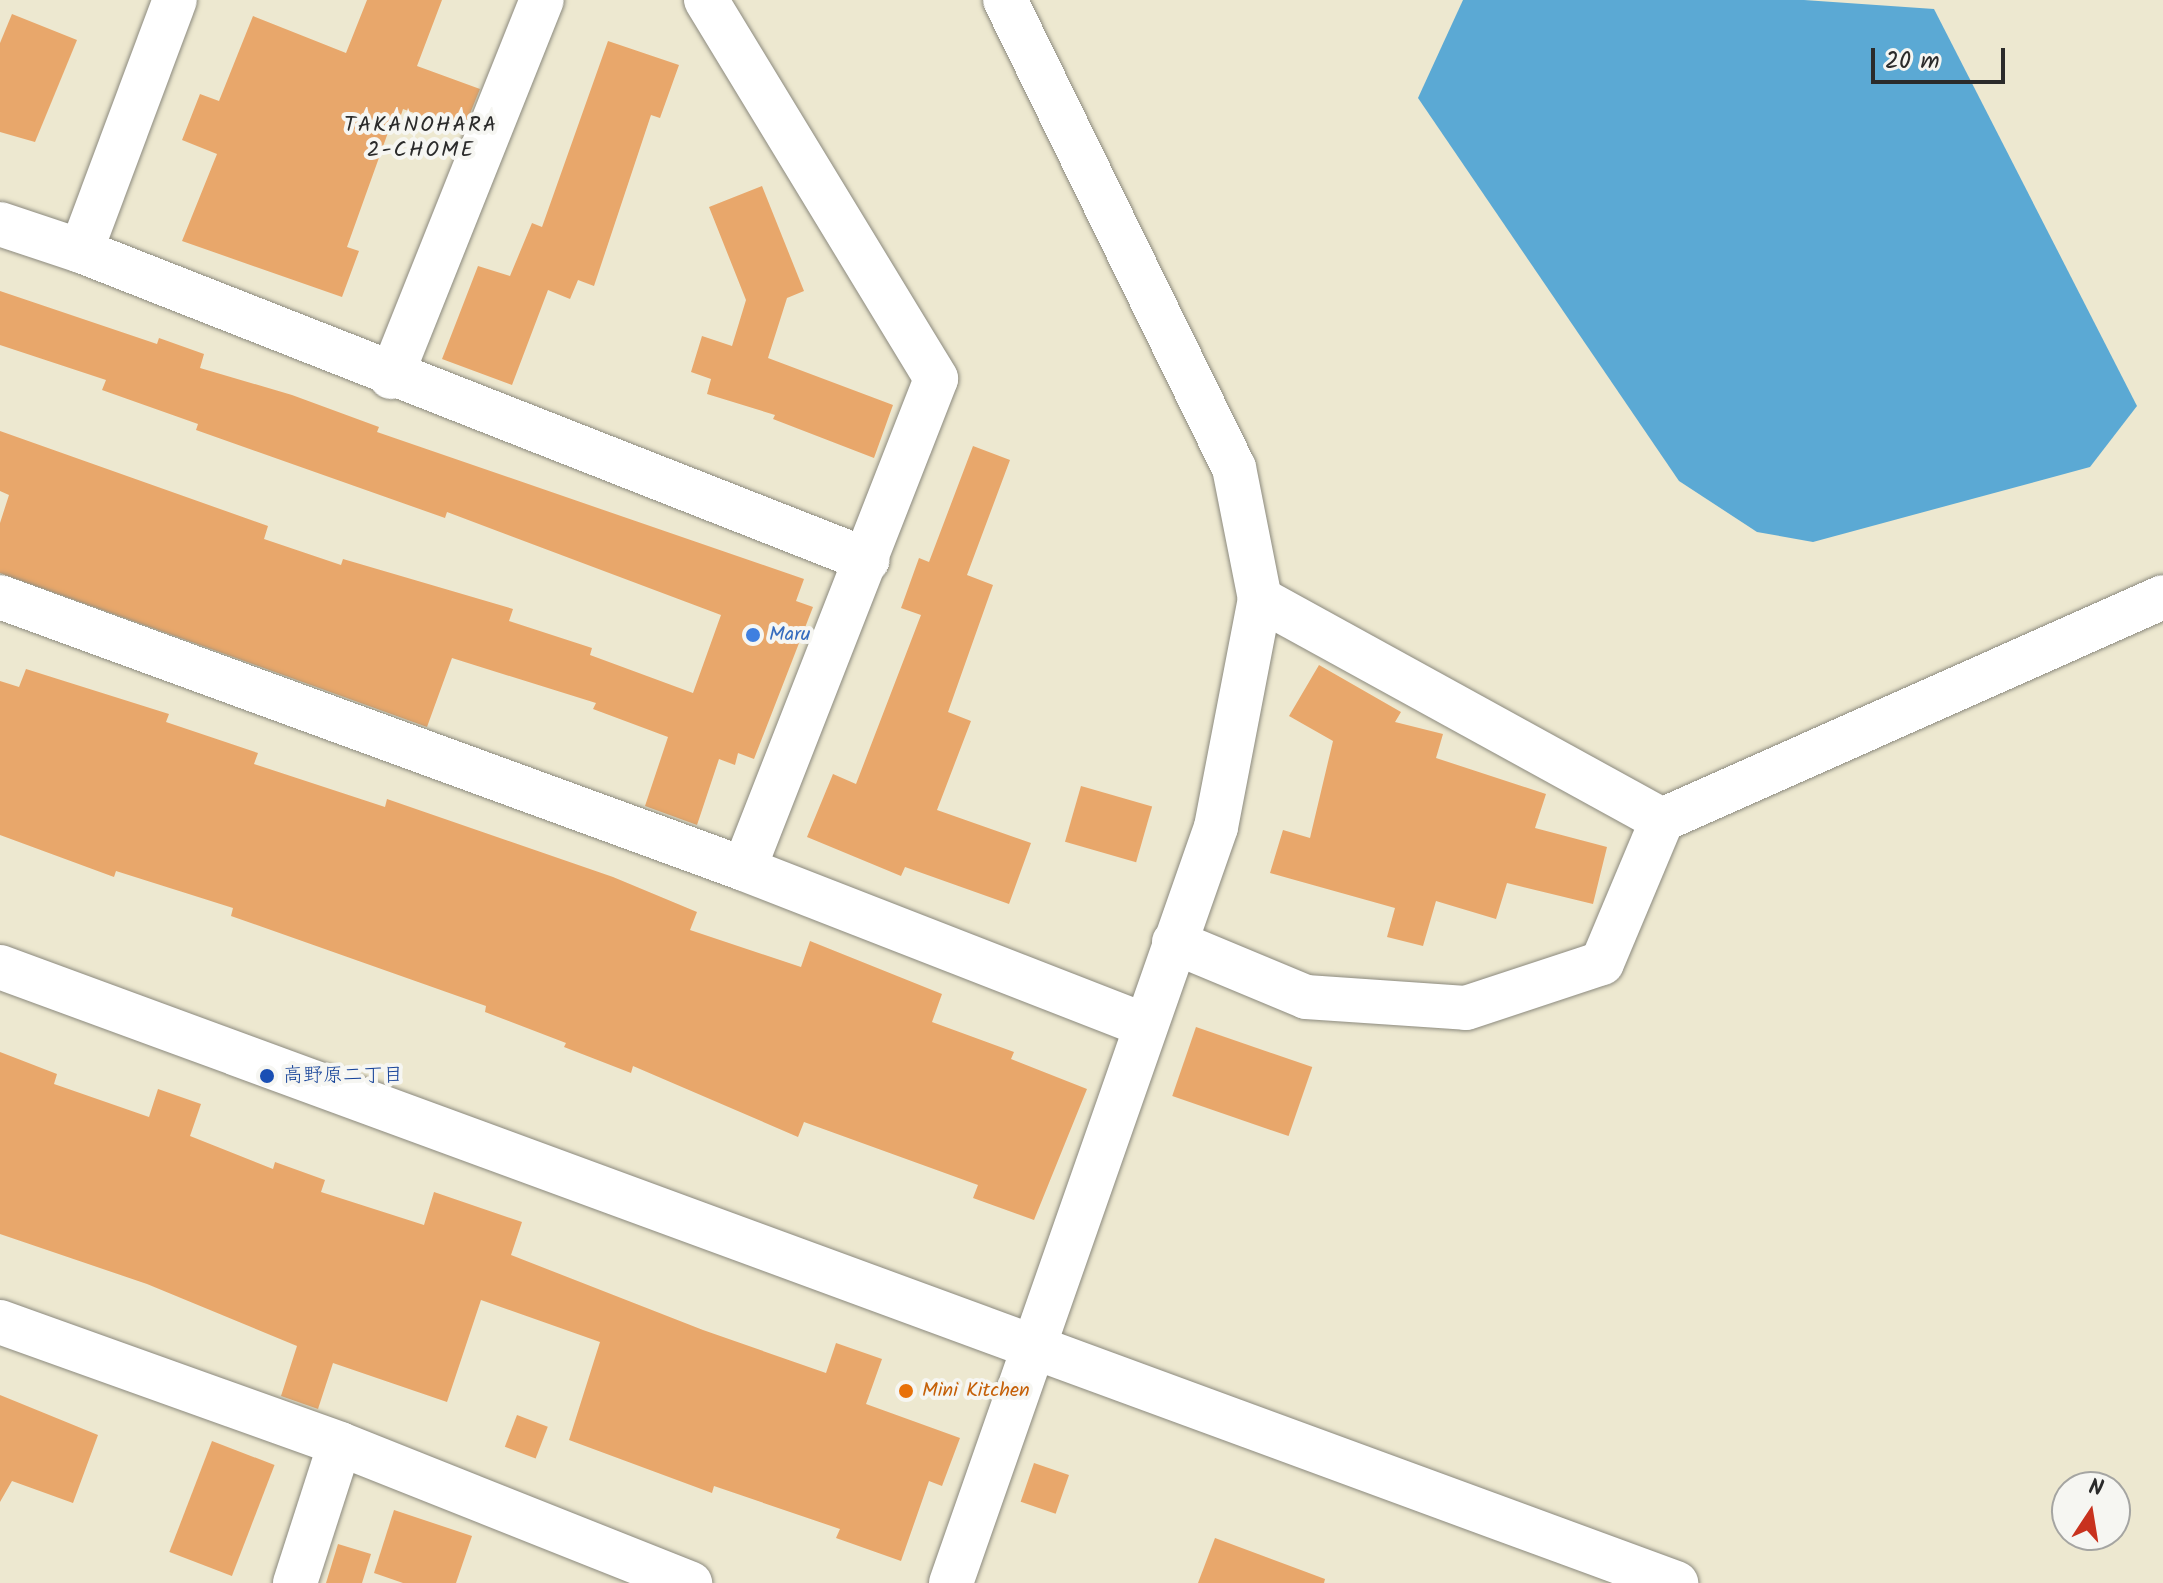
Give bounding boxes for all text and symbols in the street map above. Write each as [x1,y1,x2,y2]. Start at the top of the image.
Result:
scale bar [1875,32,2009,82]
text: 20 m [1885,42,1940,81]
district label: TAKANOHARA 2-CHOME [344,112,498,164]
place label: Maru [769,623,810,647]
marker: Maru [744,626,762,644]
place label: 高野原二丁目 [283,1064,403,1088]
marker: 高野原二丁目 [258,1067,276,1085]
place label: Mini Kitchen [922,1379,1030,1403]
marker: Mini Kitchen [897,1382,915,1400]
text: N [2085,1470,2106,1508]
north arrow [2051,1471,2131,1551]

